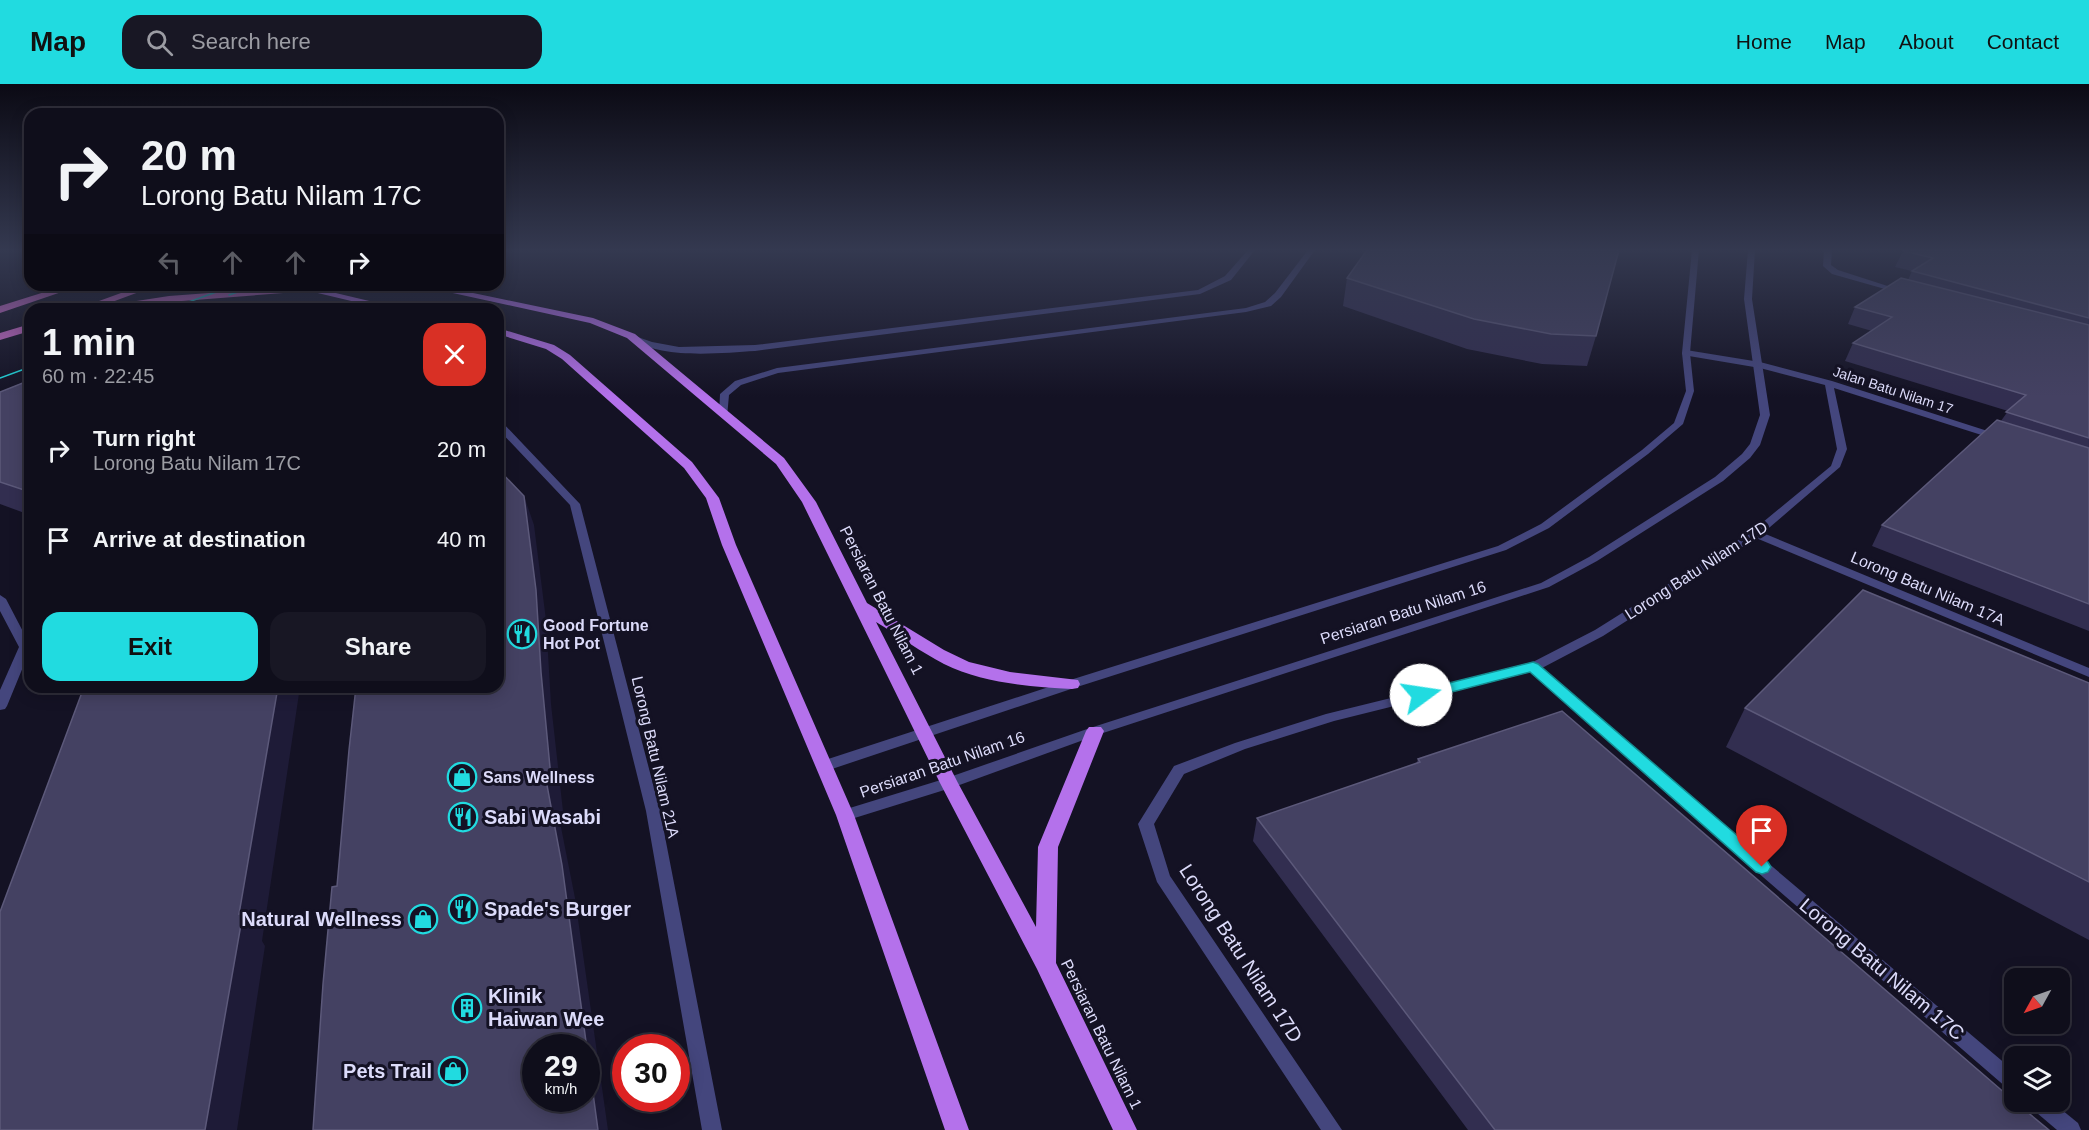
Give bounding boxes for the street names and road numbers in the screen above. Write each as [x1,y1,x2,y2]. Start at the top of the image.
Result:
street label: Jalan Batu Nilam 17 [1831,363,1955,417]
street label: Lorong Batu Nilam 17D [1622,518,1771,623]
street label: Persiaran Batu Nilam 1 [837,523,927,677]
street label: Lorong Batu Nilam 17A [1848,548,2008,629]
street label: Persiaran Batu Nilam 16 [1318,578,1488,647]
street label: Lorong Batu Nilam 21A [629,675,682,840]
street label: Persiaran Batu Nilam 16 [857,728,1027,801]
street label: Lorong Batu Nilam 17D [1175,860,1307,1046]
street label: Lorong Batu Nilam 17C [1795,894,1969,1044]
street label: Persiaran Batu Nilam 1 [1058,957,1145,1112]

